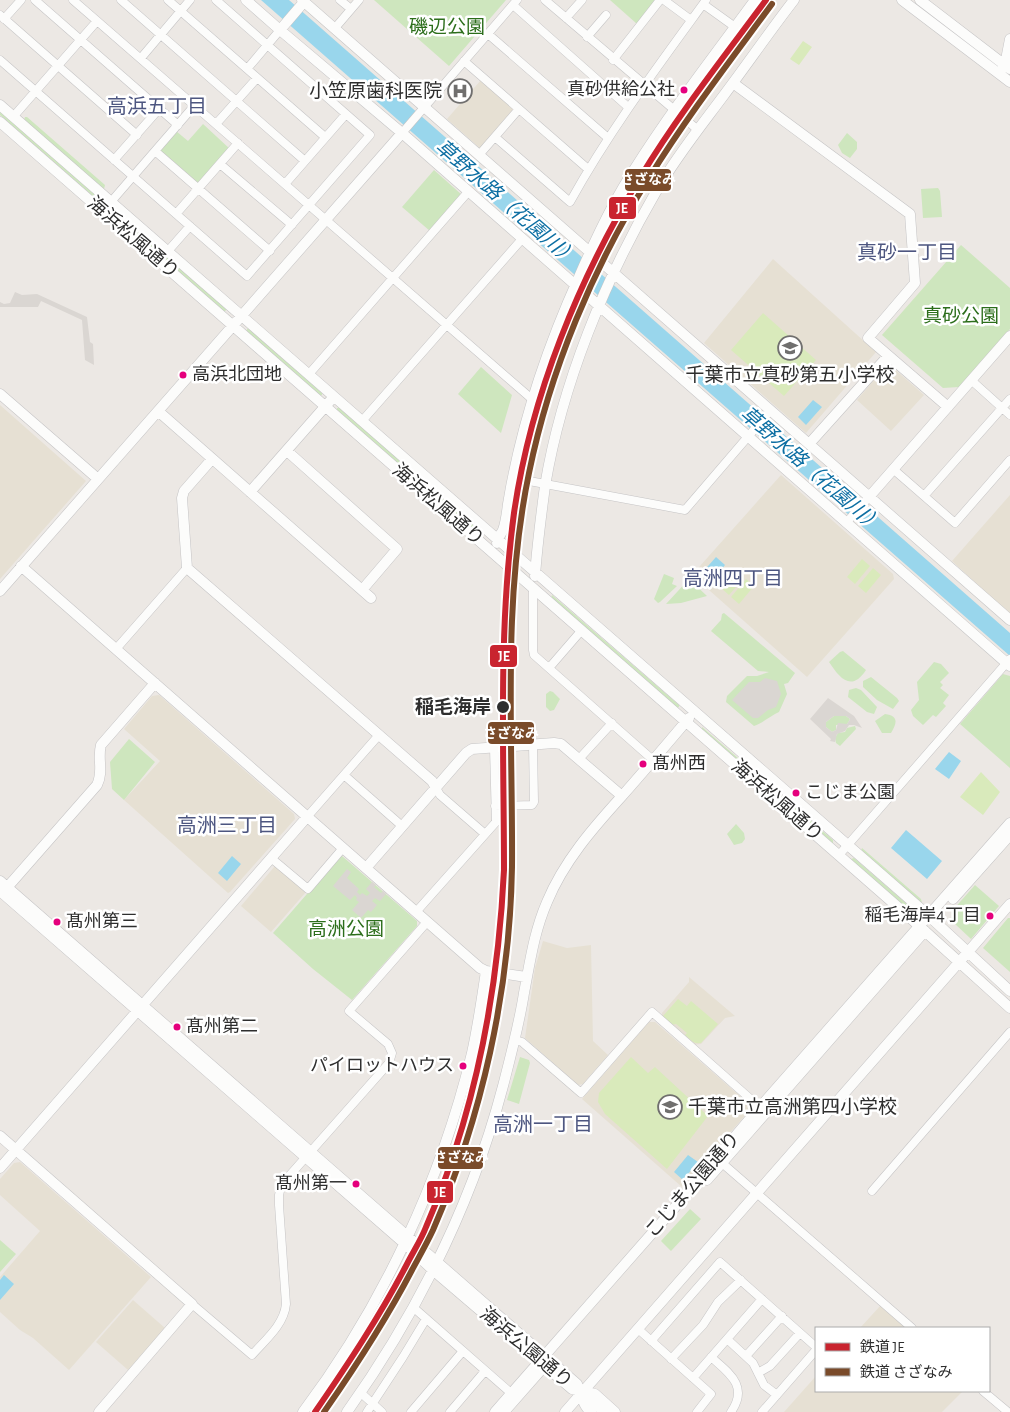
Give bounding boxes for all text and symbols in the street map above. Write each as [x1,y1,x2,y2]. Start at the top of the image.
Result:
park label: 磯辺公園 [409,17,485,37]
hospital icon: 小笠原歯科医院 [447,78,473,104]
place label: 真砂供給公社 [567,79,675,99]
place label: 小笠原歯科医院 [309,80,442,101]
marker: 真砂供給公社 [679,85,689,95]
district label: 高浜五丁目 [107,96,207,117]
water label: 草野水路（花園川） [432,135,582,270]
line badge: さざなみ [624,168,672,192]
text: さざなみ [620,171,676,187]
street label: 海浜松風通り [84,192,184,283]
line badge: JE [608,196,637,220]
text: JE [616,202,628,216]
district label: 真砂一丁目 [857,242,957,263]
park label: 真砂公園 [923,306,999,326]
school or university icon: 千葉市立真砂第五小学校 [777,335,803,361]
place label: 高浜北団地 [192,364,282,384]
place label: 千葉市立真砂第五小学校 [685,364,895,385]
marker: 高浜北団地 [178,370,188,380]
water label: 草野水路（花園川） [737,402,887,537]
street label: 海浜松風通り [389,459,489,550]
district label: 高洲四丁目 [683,568,783,589]
line badge: JE [489,644,518,668]
text: JE [498,650,510,664]
place label: 稲毛海岸 [415,696,491,717]
marker: 稲毛海岸 [495,699,511,715]
line badge: さざなみ [487,721,535,745]
text: さざなみ [483,725,539,741]
place label: 髙州西 [652,753,706,773]
street label: 海浜松風通り [728,755,828,846]
marker: 髙州西 [638,759,648,769]
place label: こじま公園 [805,783,895,802]
marker: こじま公園 [791,788,801,798]
district label: 高洲三丁目 [177,815,277,836]
place label: 稲毛海岸4丁目 [864,905,981,925]
place label: 髙州第三 [66,911,138,931]
marker: 稲毛海岸4丁目 [985,911,995,921]
marker: 髙州第三 [52,917,62,927]
park label: 高洲公園 [308,919,384,939]
place label: 髙州第二 [186,1016,258,1036]
marker: 髙州第二 [172,1022,182,1032]
place label: パイロットハウス [310,1056,454,1075]
marker: パイロットハウス [458,1061,468,1071]
school or university icon: 千葉市立高洲第四小学校 [657,1094,683,1120]
place label: 千葉市立高洲第四小学校 [688,1096,897,1117]
district label: 高洲一丁目 [493,1114,593,1135]
street label: こじま公園通り [641,1128,744,1241]
line badge: さざなみ [437,1146,484,1170]
text: さざなみ [433,1149,489,1165]
place label: 髙州第一 [275,1173,347,1193]
marker: 髙州第一 [351,1179,361,1189]
line badge: JE [426,1180,454,1204]
text: JE [434,1186,446,1200]
street label: 海浜公園通り [476,1303,576,1392]
legend [815,1327,990,1392]
text: 鉄道 JE [860,1339,904,1355]
text: 鉄道 さざなみ [860,1364,952,1380]

